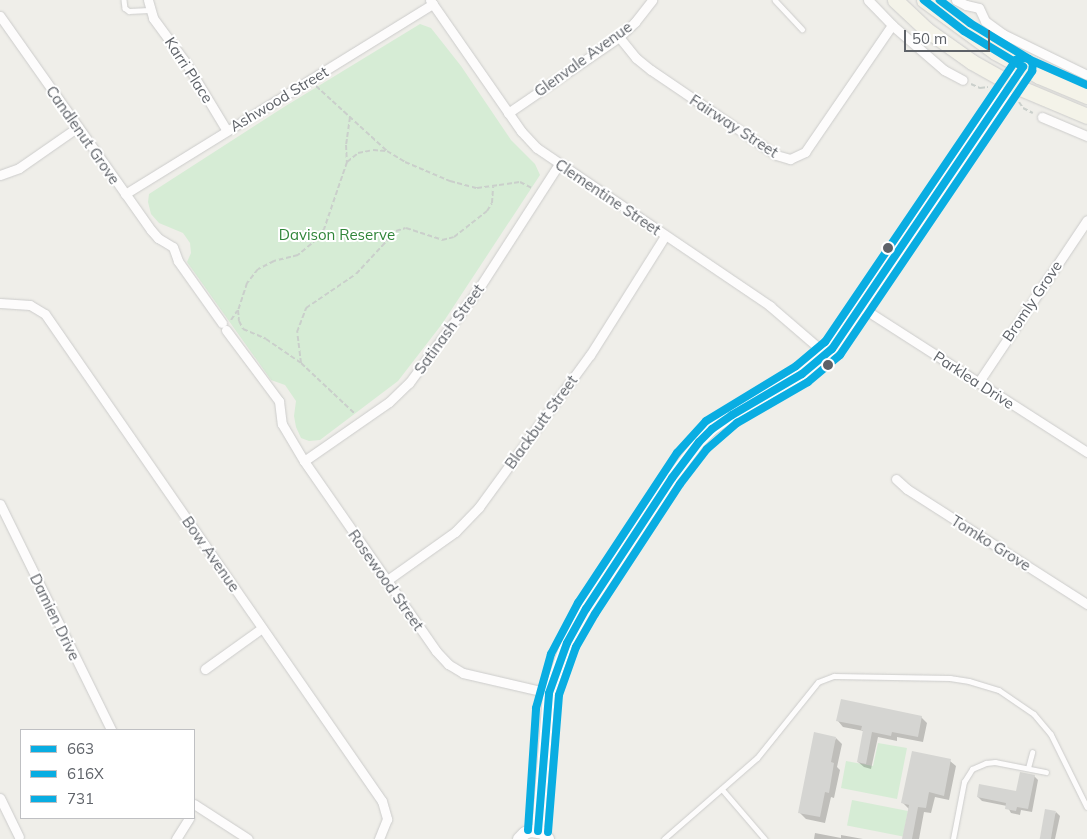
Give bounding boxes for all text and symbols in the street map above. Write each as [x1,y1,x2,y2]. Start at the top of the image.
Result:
street label: Glenvale Avenue [531,18,635,100]
scale bar [907,20,993,52]
text: 50 m [912,29,947,48]
street label: Karri Place [161,34,217,106]
street label: Ashwood Street [227,63,331,135]
street label: Candlenut Grove [42,82,124,188]
street label: Fairway Street [686,91,782,161]
street label: Clementine Street [552,155,664,239]
park label: Davison Reserve [279,226,395,244]
unlabelled marker [883,243,893,253]
street label: Bromly Grove [998,257,1066,345]
street label: Satinash Street [410,281,488,377]
street label: Parklea Drive [930,347,1018,413]
unlabelled marker [823,360,833,370]
street label: Blackbutt Street [501,372,581,472]
street label: Tomko Grove [948,511,1034,575]
street label: Bow Avenue [178,513,244,595]
street label: Rosewood Street [345,526,427,634]
street label: Damien Drive [26,571,84,663]
legend [20,729,195,819]
text: 663 [67,739,94,758]
text: 616X [67,764,104,783]
text: 731 [67,789,94,808]

